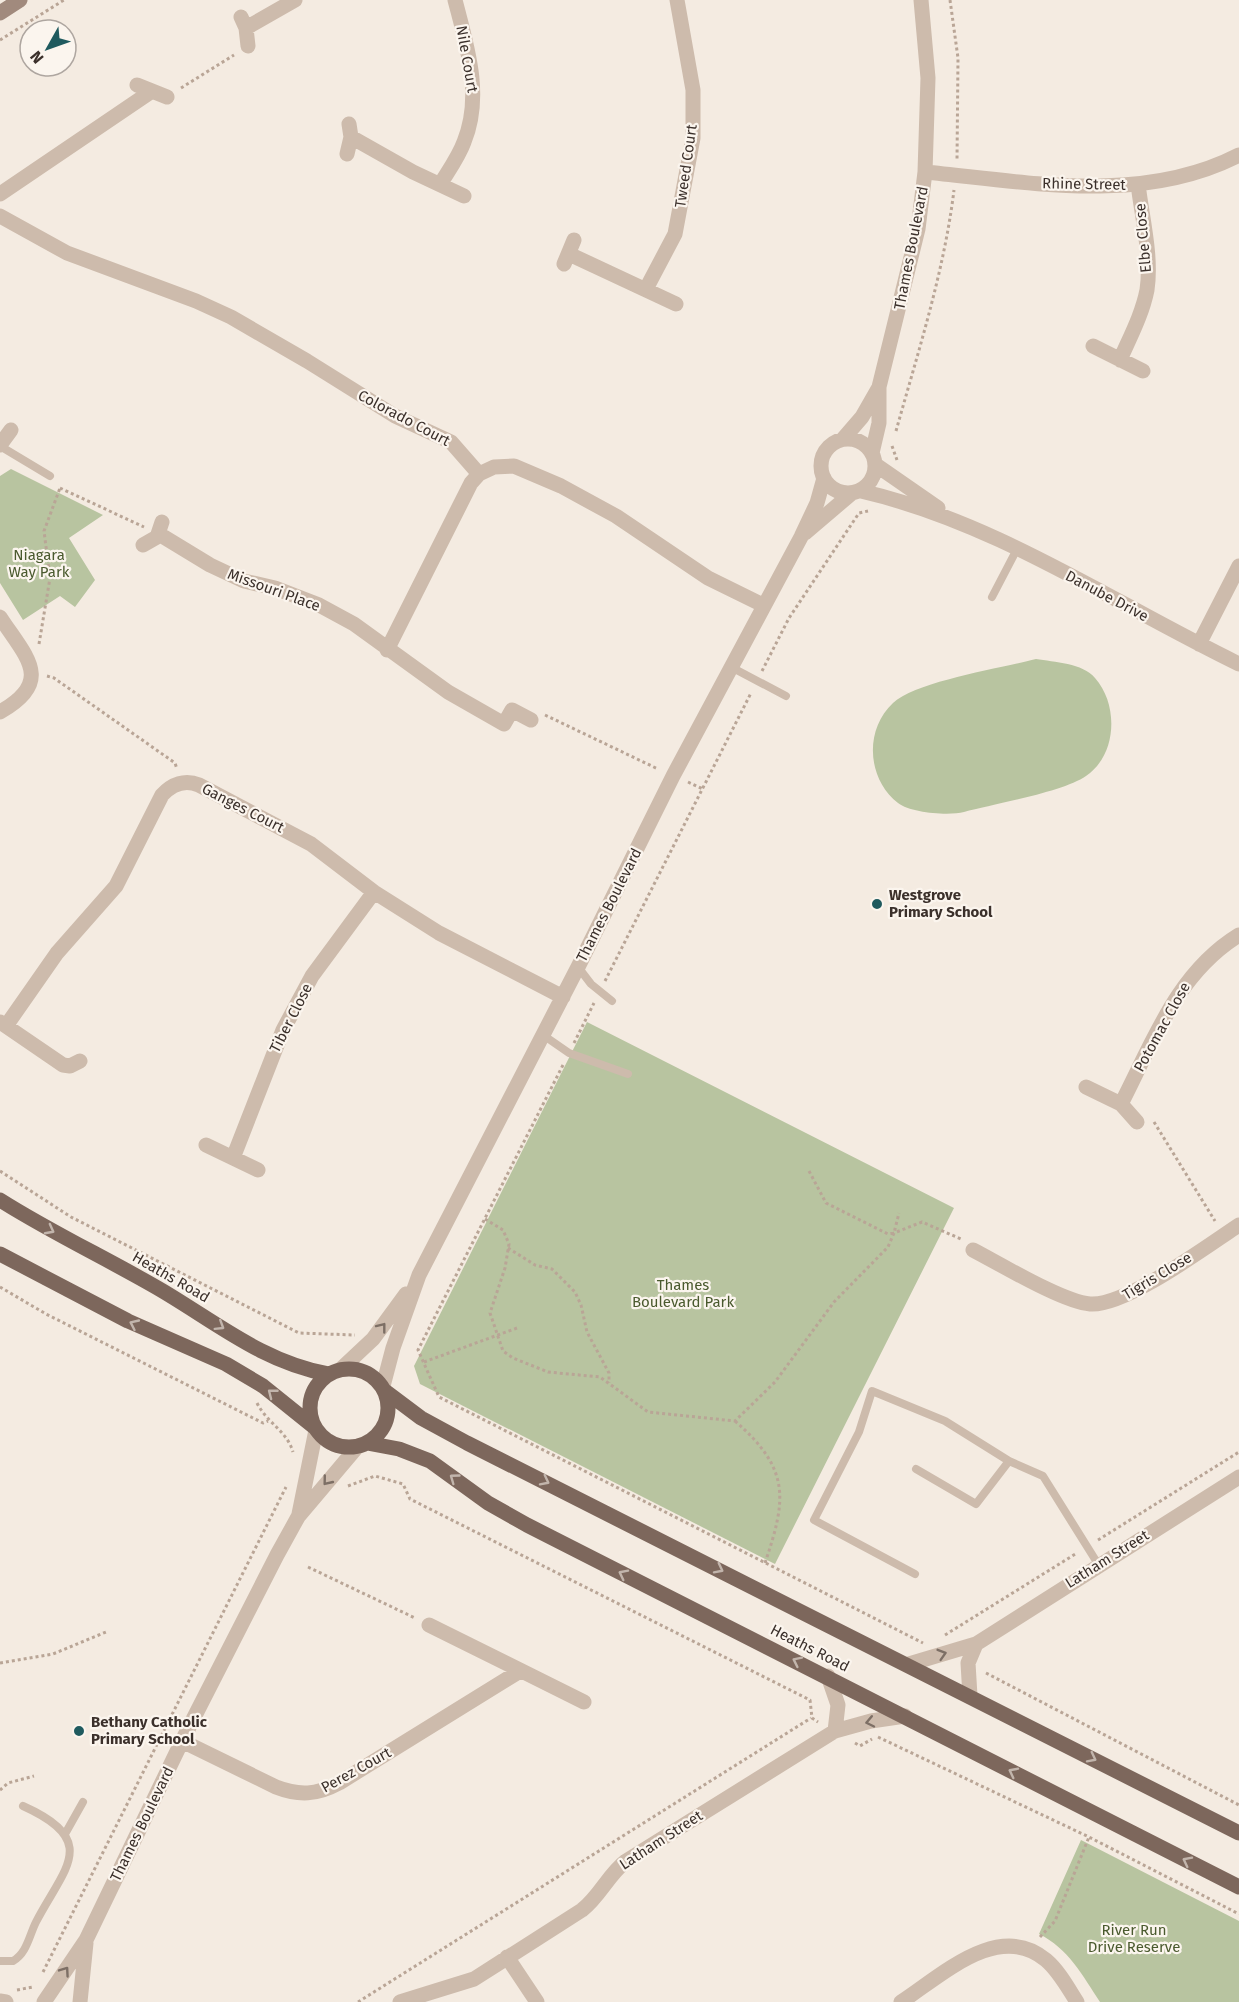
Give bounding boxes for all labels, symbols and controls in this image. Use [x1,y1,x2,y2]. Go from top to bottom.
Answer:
north arrow [18,18,78,78]
street label: Nile Court [452,24,482,94]
text: N [26,47,48,67]
street label: Tweed Court [671,123,701,209]
street label: Rhine Street [1042,174,1127,194]
street label: Thames Boulevard [890,185,932,311]
street label: Elbe Close [1131,202,1155,274]
street label: Colorado Court [355,386,454,450]
park label: Niagara Way Park [9,546,70,581]
street label: Missouri Place [225,565,323,615]
street label: Danube Drive [1062,567,1152,625]
street label: Ganges Court [199,780,288,837]
street label: Thames Boulevard [573,845,645,965]
place label: Westgrove Primary School [889,886,993,921]
marker: Westgrove Primary School [870,897,884,911]
street label: Potomac Close [1130,979,1194,1075]
street label: Tiber Close [266,980,316,1056]
one-way arrow [44,1223,55,1234]
street label: Heaths Road [129,1248,213,1306]
street label: Tigris Close [1119,1248,1195,1304]
park label: Thames Boulevard Park [632,1276,734,1311]
one-way arrow [214,1319,224,1331]
one-way arrow [130,1320,141,1332]
one-way arrow [375,1323,386,1334]
one-way arrow [268,1389,279,1400]
one-way arrow [323,1474,334,1485]
one-way arrow [449,1474,460,1485]
one-way arrow [538,1474,549,1486]
street label: Latham Street [1062,1526,1153,1592]
one-way arrow [712,1562,723,1573]
one-way arrow [618,1570,629,1581]
street label: Heaths Road [768,1620,852,1676]
one-way arrow [937,1649,947,1661]
one-way arrow [793,1657,804,1668]
place label: Bethany Catholic Primary School [91,1713,208,1748]
one-way arrow [865,1715,875,1728]
marker: Bethany Catholic Primary School [72,1724,86,1738]
street label: Perez Court [318,1743,395,1797]
one-way arrow [1085,1750,1096,1762]
street label: Thames Boulevard [106,1764,178,1884]
one-way arrow [1009,1768,1020,1779]
street label: Latham Street [616,1806,706,1874]
one-way arrow [1183,1857,1193,1868]
park label: River Run Drive Reserve [1088,1921,1180,1956]
one-way arrow [58,1967,69,1978]

